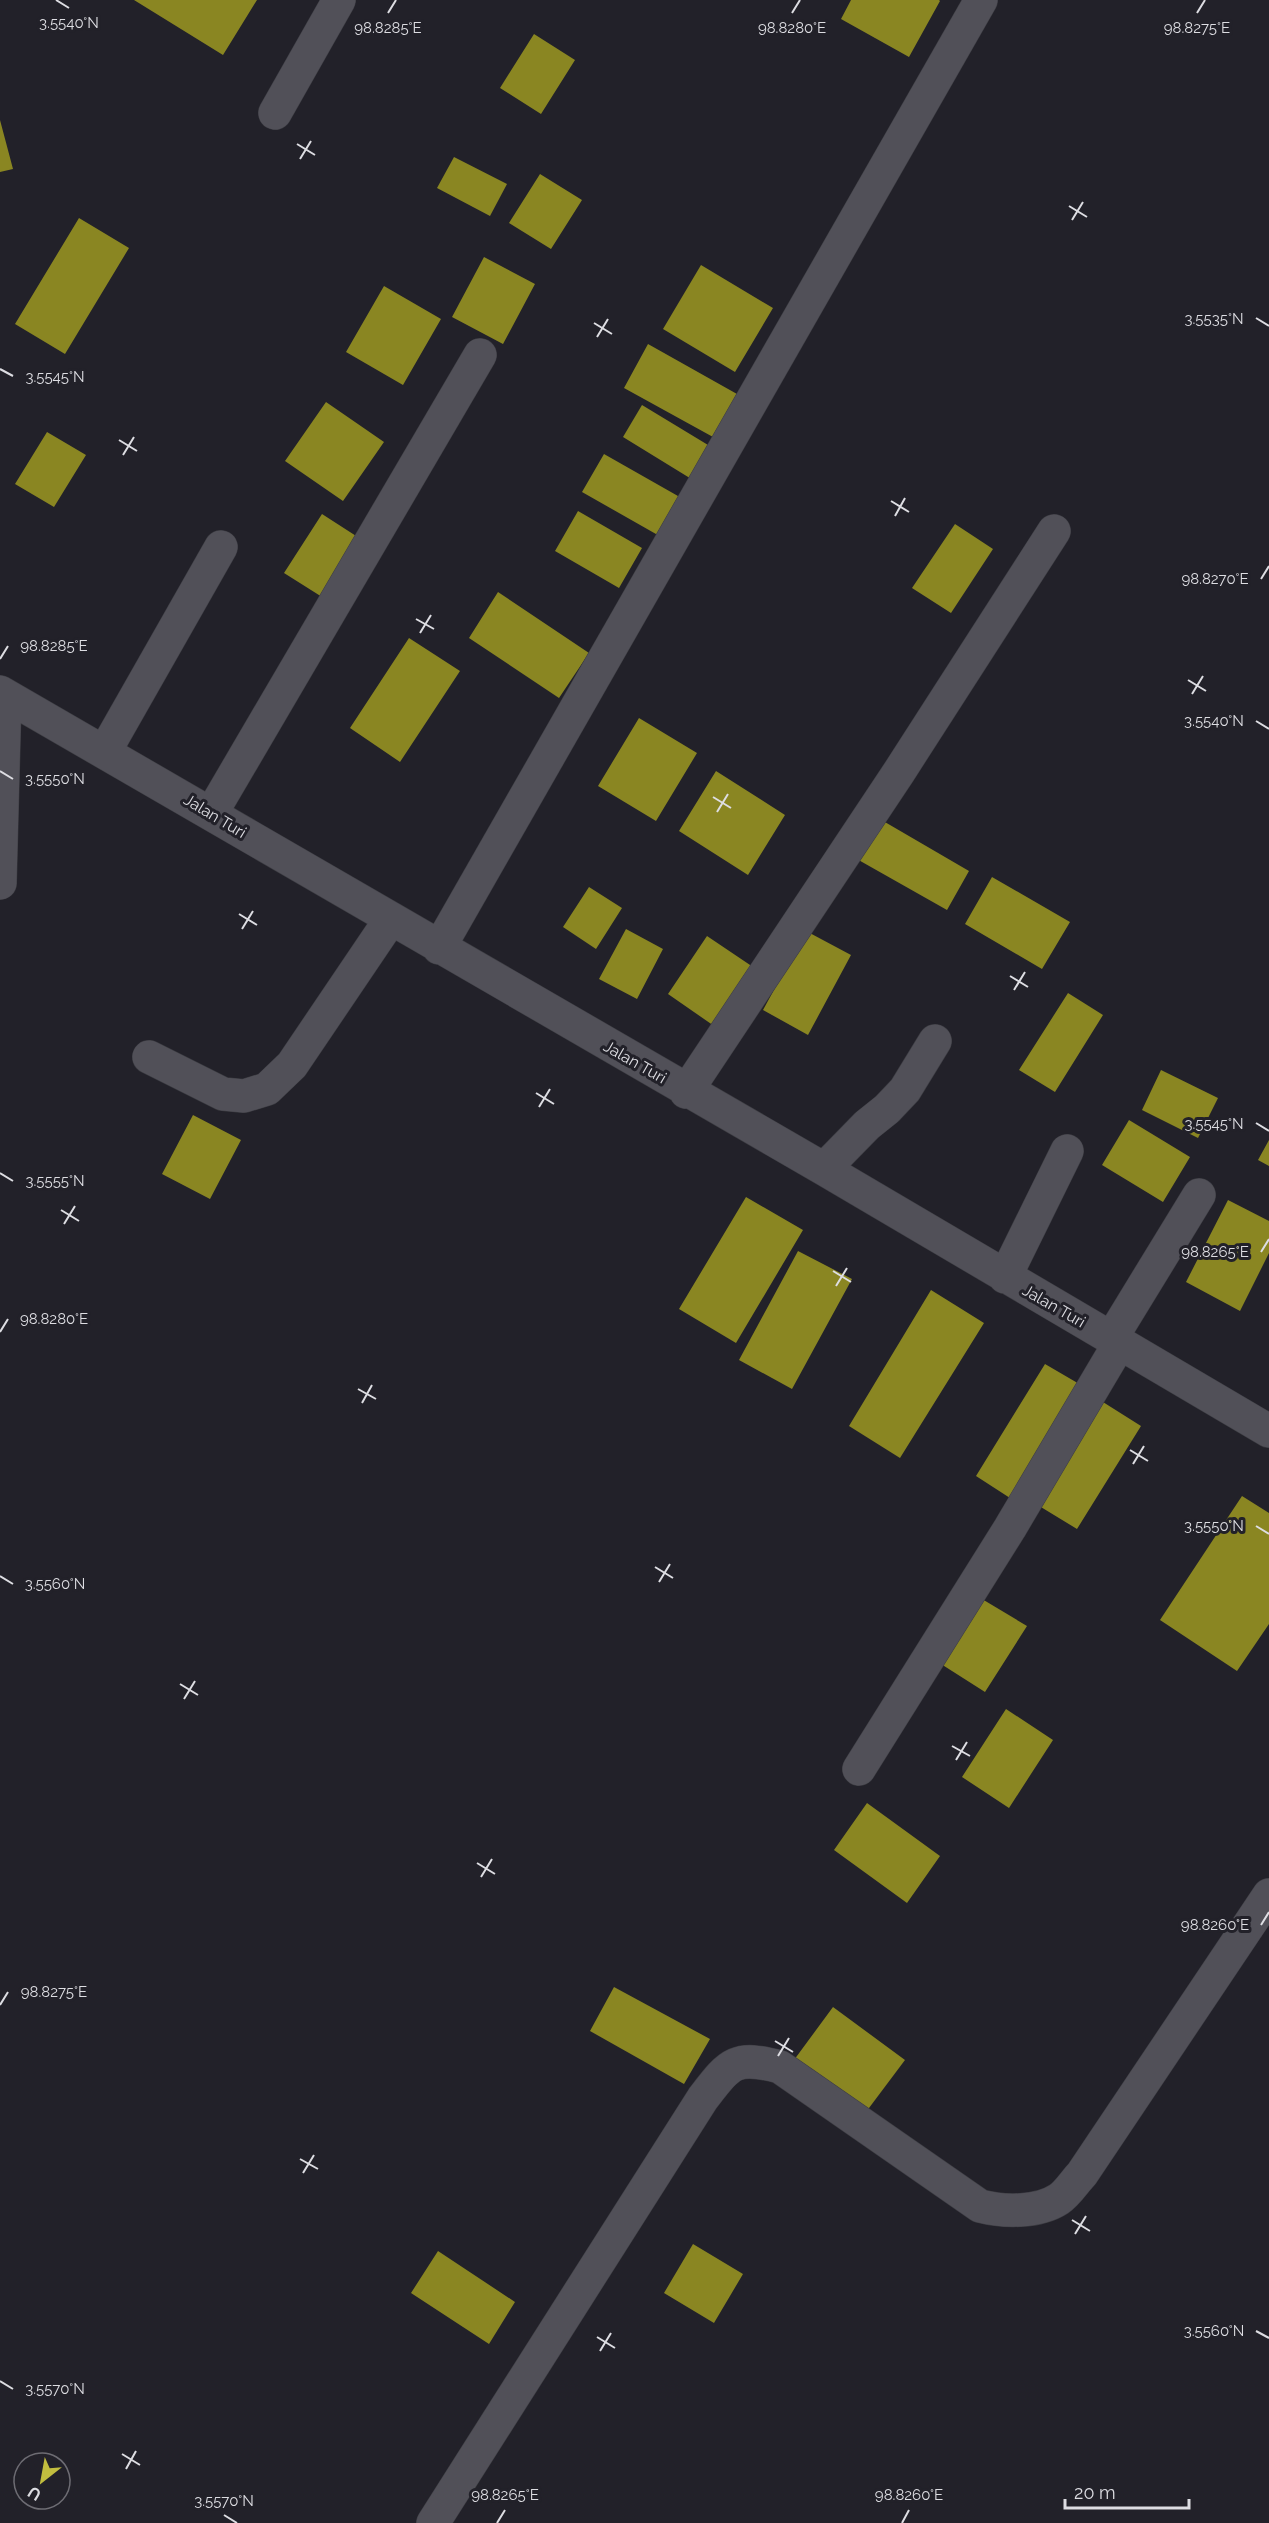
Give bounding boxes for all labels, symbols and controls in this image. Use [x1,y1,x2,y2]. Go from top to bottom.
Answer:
text: 3.5540°N [39,14,99,32]
text: 98.8285°E [354,19,422,37]
text: 98.8280°E [758,19,826,37]
text: 98.8275°E [1164,19,1230,37]
text: 3.5535°N [1185,310,1243,328]
text: 3.5545°N [25,368,85,386]
text: 98.8270°E [1181,570,1249,588]
text: 98.8285°E [20,637,88,655]
text: 3.5540°N [1184,712,1244,730]
text: 3.5550°N [25,770,85,788]
street label: Jalan Turi [180,790,250,842]
street label: Jalan Turi [600,1036,670,1088]
text: 3.5545°N [1184,1115,1244,1133]
text: 3.5555°N [25,1172,85,1190]
text: 98.8265°E [1181,1243,1249,1261]
street label: Jalan Turi [1019,1280,1089,1332]
text: 98.8280°E [20,1310,88,1328]
text: 3.5550°N [1184,1517,1244,1535]
text: 3.5560°N [25,1575,85,1593]
text: 98.8260°E [1181,1916,1249,1934]
text: 98.8275°E [21,1983,87,2001]
text: 3.5560°N [1184,2322,1244,2340]
text: 3.5570°N [25,2380,85,2398]
north arrow [12,2451,72,2511]
scale bar [1065,2472,1190,2510]
text: U [24,2482,45,2505]
text: 20 m [1074,2482,1116,2503]
text: 98.8265°E [471,2486,539,2504]
text: 98.8260°E [875,2486,943,2504]
text: 3.5570°N [194,2492,254,2510]

